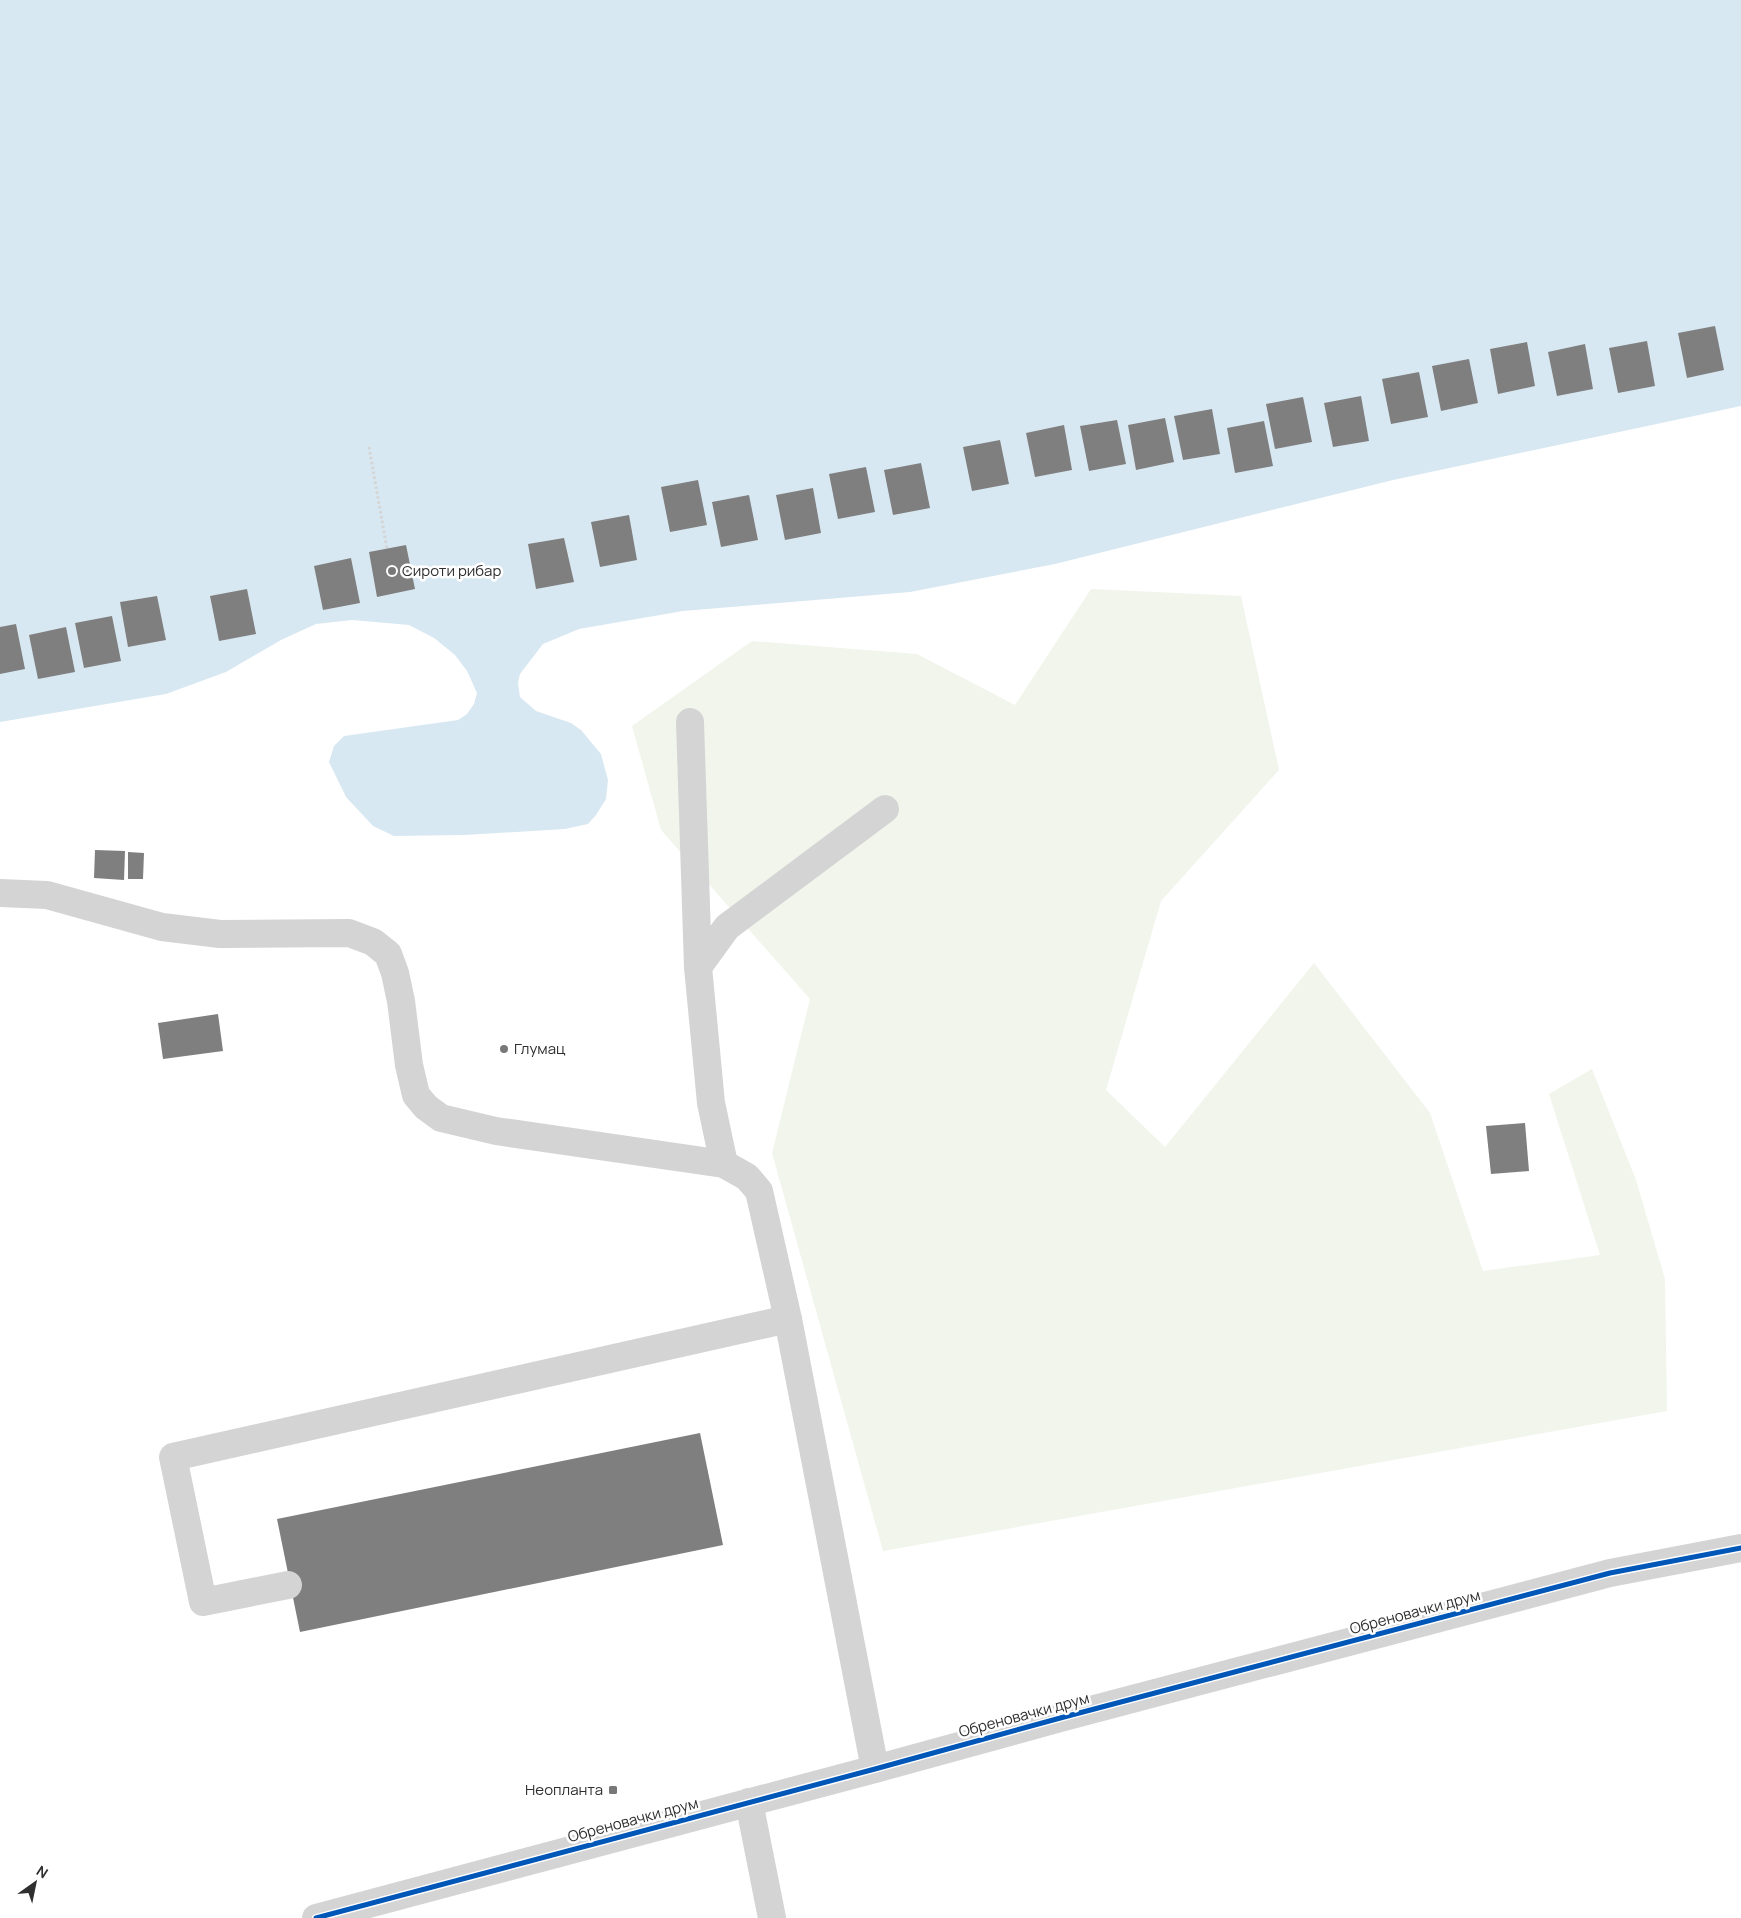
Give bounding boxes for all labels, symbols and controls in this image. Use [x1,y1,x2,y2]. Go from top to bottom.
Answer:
place label: Сироти рибар [402,560,501,581]
marker: Сироти рибар [386,565,398,577]
place label: Глумац [514,1038,566,1059]
marker: Глумац [498,1043,510,1055]
street label: Обреновачки друм [1347,1584,1482,1639]
street label: Обреновачки друм [956,1687,1091,1742]
place label: Неопланта [525,1779,603,1800]
marker: Неопланта [607,1784,619,1796]
street label: Обреновачки друм [565,1792,700,1847]
north arrow [10,1858,60,1908]
text: N [33,1861,52,1882]

